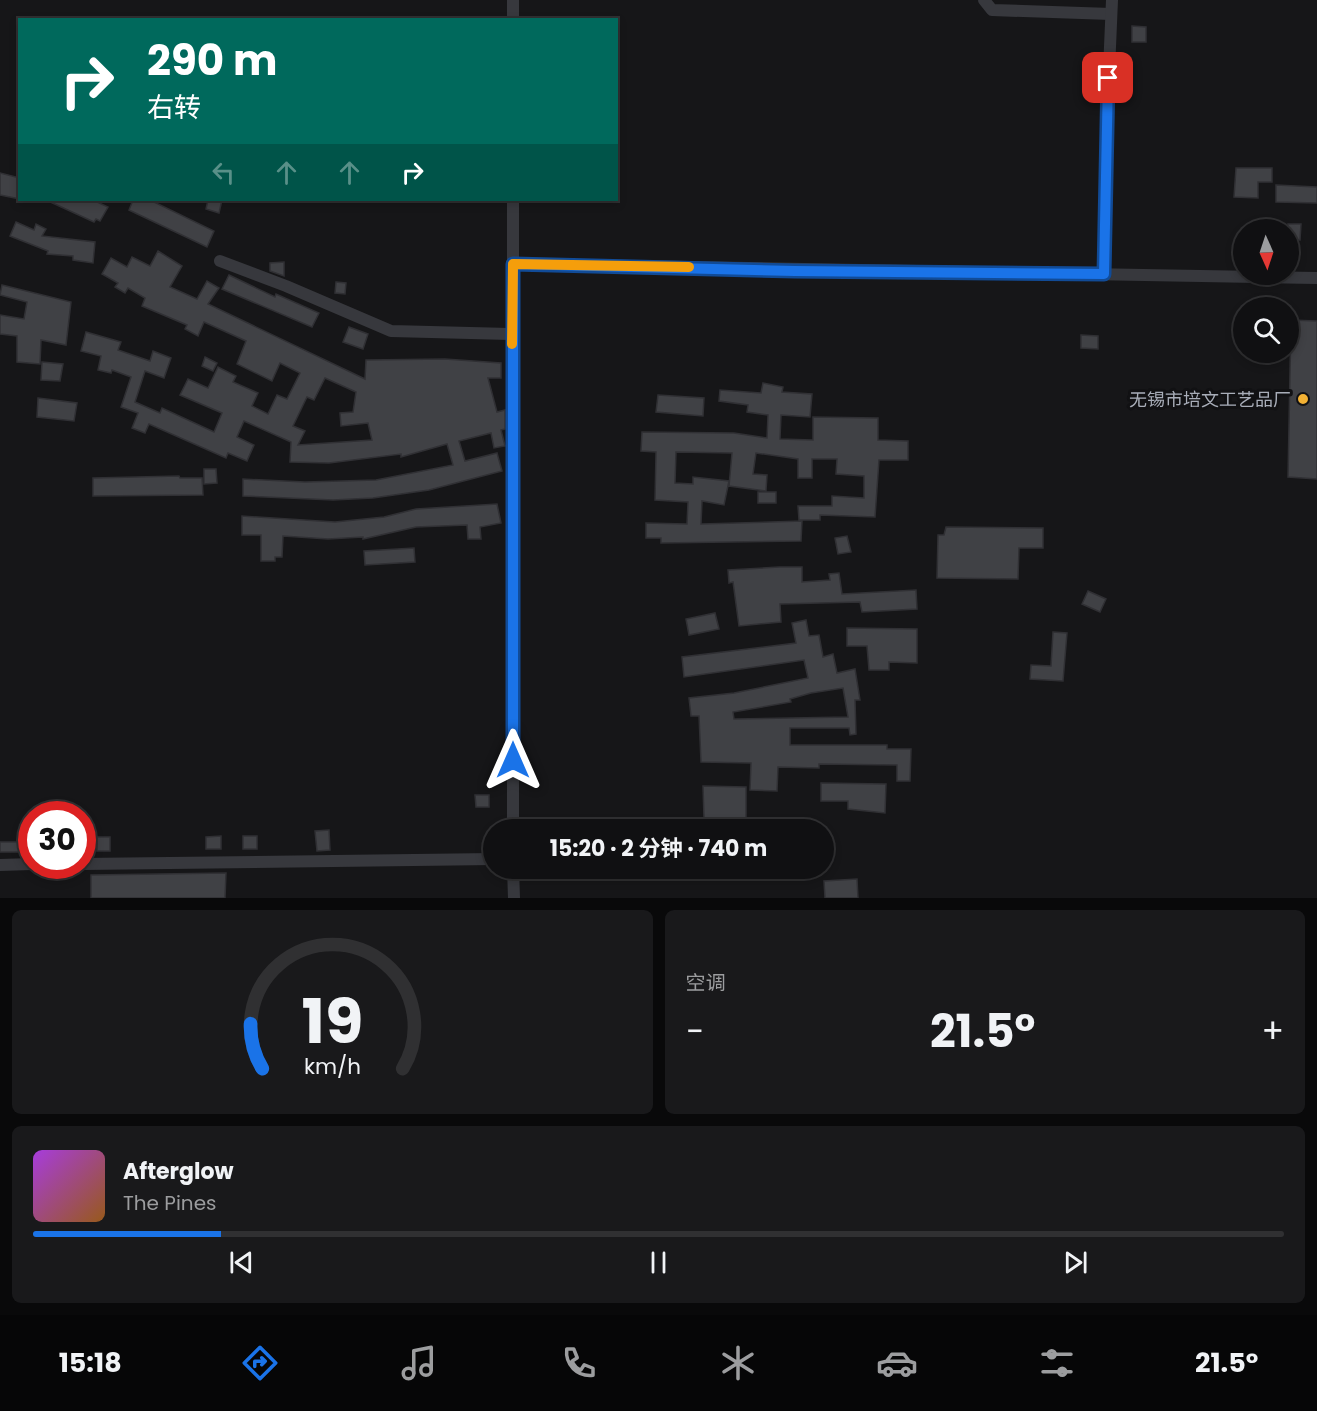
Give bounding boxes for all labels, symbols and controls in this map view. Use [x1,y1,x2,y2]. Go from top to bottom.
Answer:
text: 290 m [147,31,278,90]
icon: right [48,42,126,120]
pin [1082,52,1133,103]
icon: arrive [1091,61,1124,94]
text: 右转 [147,89,201,126]
icon: left [207,156,240,189]
icon: ahead [270,156,303,189]
icon: ahead [333,156,366,189]
icon: right [396,156,429,189]
north arrow [1233,219,1299,285]
map controls [1233,219,1299,363]
button: search [1233,297,1299,363]
place label: 无锡市培文工艺品厂 [1129,387,1291,412]
marker: 无锡市培文工艺品厂 [1296,392,1310,406]
position arrow [481,728,545,792]
speed limit sign: 30 [18,801,96,879]
text: 15:20 · 2 分钟 · 740 m [550,833,767,864]
text: 空调 [686,969,726,997]
text: 19 [301,977,363,1065]
text: 21.5° [930,1000,1035,1063]
text: − [686,1008,704,1055]
text: + [1261,1008,1284,1055]
text: km/h [304,1051,361,1082]
text: Afterglow [123,1156,234,1187]
text: The Pines [123,1189,217,1217]
icon: previous [225,1246,258,1279]
icon: pause [642,1246,675,1279]
icon: next [1059,1246,1092,1279]
icon: directions [239,1342,281,1384]
icon: music [398,1342,440,1384]
icon: phone [558,1342,600,1384]
icon: climate [717,1342,759,1384]
icon: car [876,1342,918,1384]
icon: filters [1036,1342,1078,1384]
text: 15:18 [59,1344,122,1381]
text: 21.5° [1195,1344,1258,1381]

